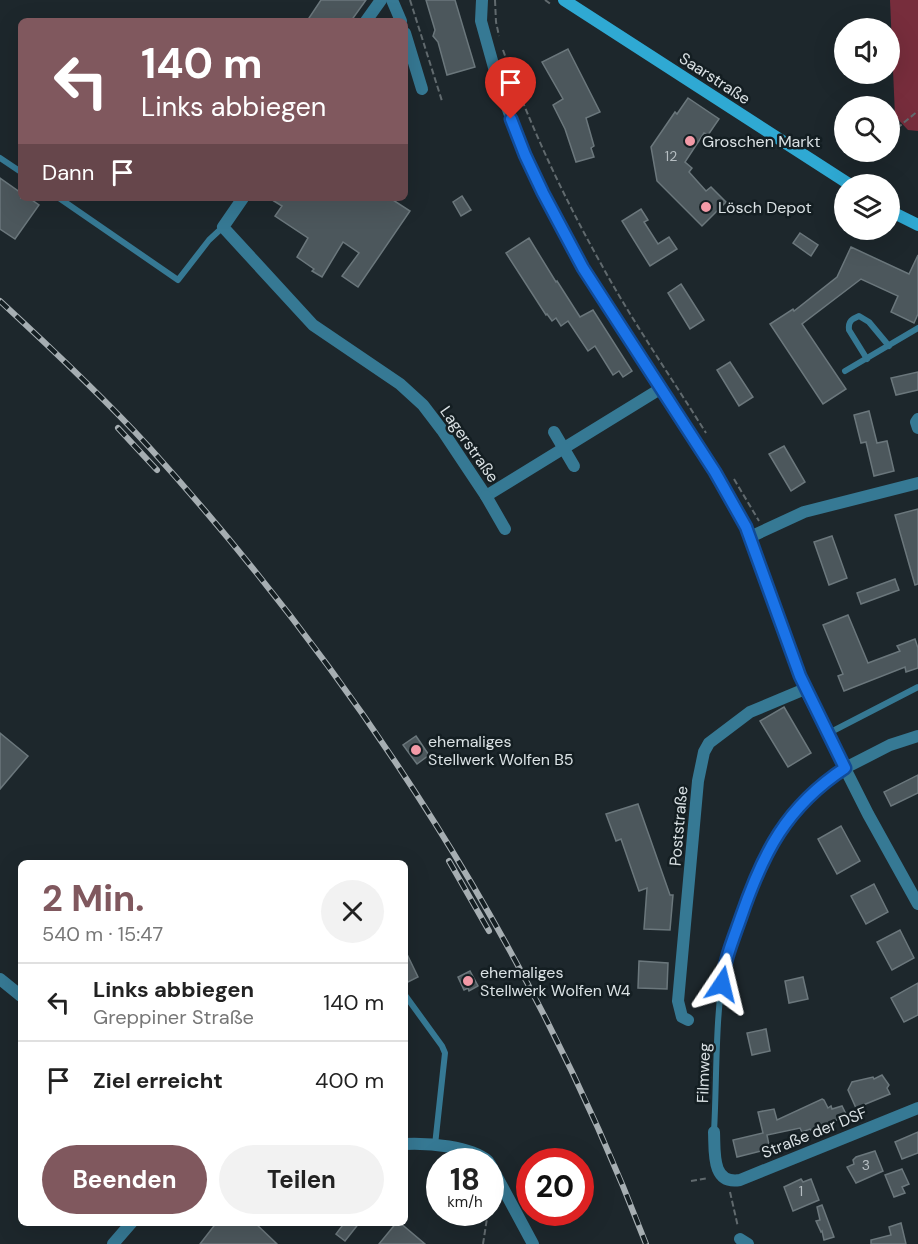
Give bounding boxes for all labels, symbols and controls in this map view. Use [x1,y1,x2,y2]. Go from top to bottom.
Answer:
map controls [834,18,900,240]
button: sound [834,18,900,84]
text: 140 m [141,36,263,91]
icon: left [42,42,120,120]
street label: Saarstraße [675,48,754,109]
pin [485,57,536,119]
icon: arrive [494,66,527,99]
text: Links abbiegen [141,89,326,124]
button: search [834,96,900,162]
place label: Groschen Markt [702,131,821,152]
marker: Groschen Markt [683,134,697,148]
house number: 12 [665,147,677,165]
icon: arrive [106,156,139,189]
text: Dann [42,158,94,187]
button: layers [834,174,900,240]
place label: Lösch Depot [718,197,812,218]
marker: Lösch Depot [699,200,713,214]
street label: Lagerstraße [436,402,504,487]
place label: ehemaliges Stellwerk Wolfen B5 [428,731,574,770]
marker: ehemaliges Stellwerk Wolfen B5 [409,743,423,757]
street label: Poststraße [665,785,692,867]
text: 2 Min. [42,875,144,922]
button: close [321,880,384,943]
text: 540 m · 15:47 [42,921,163,947]
position arrow [690,952,754,1016]
place label: ehemaliges Stellwerk Wolfen W4 [480,962,631,1001]
marker: ehemaliges Stellwerk Wolfen W4 [461,974,475,988]
text: Links abbiegen [93,975,254,1004]
icon: left [42,986,75,1019]
text: 140 m [323,988,384,1017]
text: Greppiner Straße [93,1004,254,1030]
street label: Filmweg [692,1043,715,1103]
icon: arrive [42,1064,75,1097]
text: Ziel erreicht [93,1066,223,1095]
text: 400 m [315,1066,384,1095]
street label: Straße der DSF [758,1102,870,1163]
button: Beenden [42,1145,207,1214]
button: Teilen [219,1145,384,1214]
speed limit sign: 20 [516,1148,594,1226]
house number: 3 [862,1156,870,1174]
text: 18 [450,1160,480,1199]
house number: 1 [799,1182,803,1200]
text: km/h [447,1192,483,1212]

